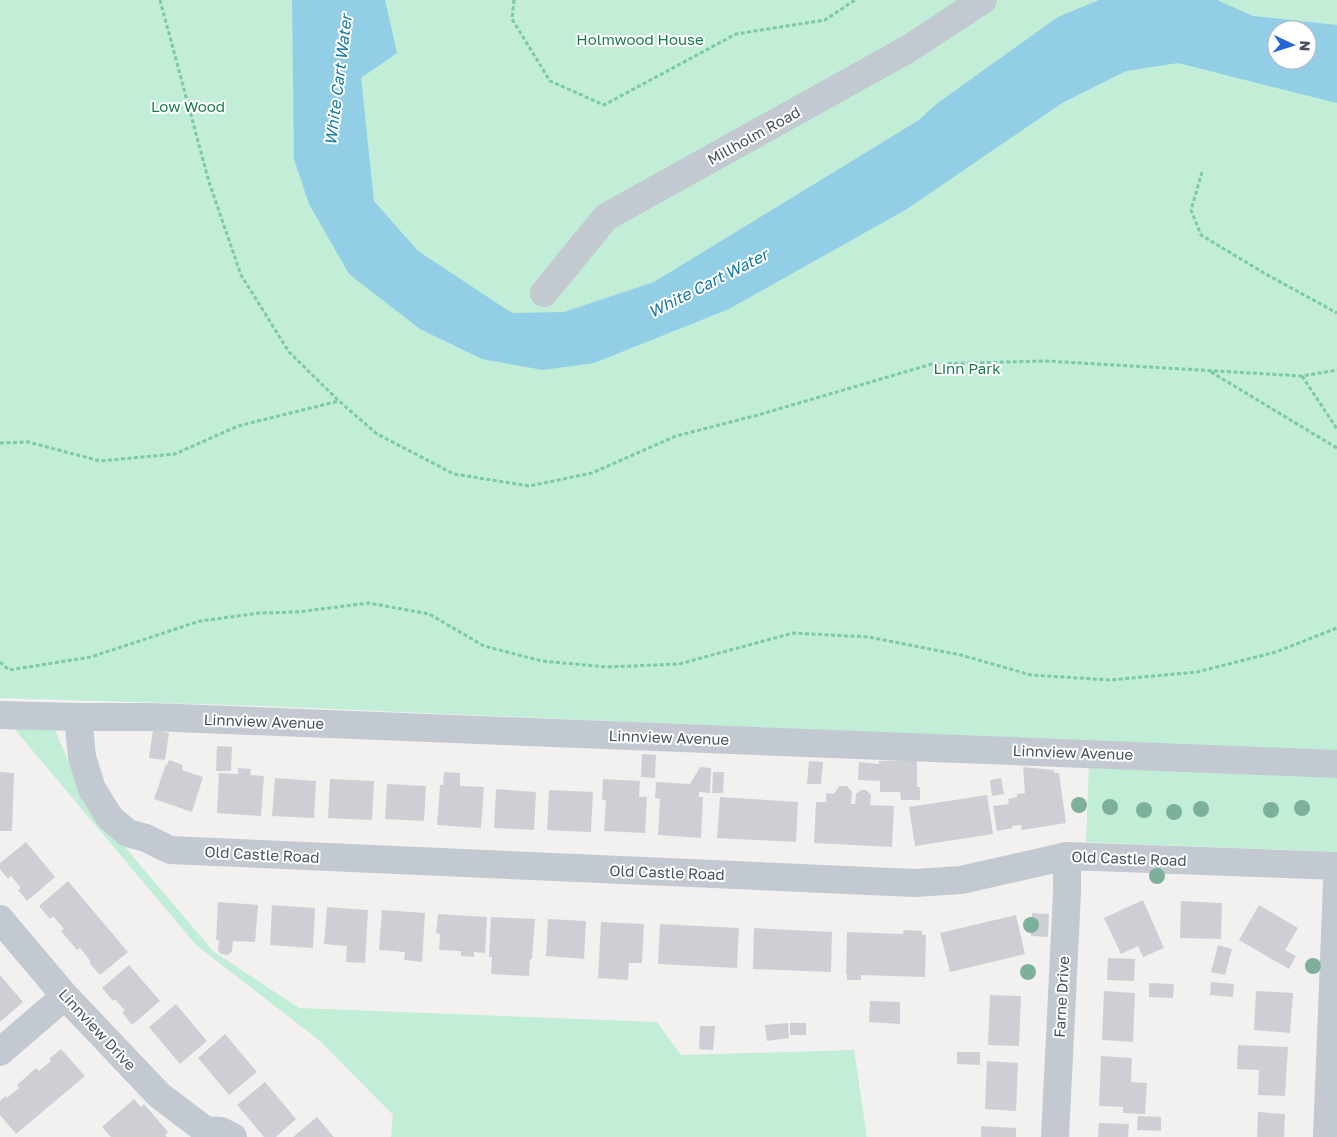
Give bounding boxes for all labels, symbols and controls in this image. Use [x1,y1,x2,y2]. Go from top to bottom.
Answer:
water label: White Cart Water [320,11,356,147]
north arrow [1267,20,1317,70]
park label: Holmwood House [576,30,704,48]
text: N [1297,40,1314,52]
park label: Low Wood [151,97,225,115]
street label: Millholm Road [704,102,803,168]
water label: White Cart Water [645,243,774,322]
park label: Linn Park [933,359,1001,377]
street label: Linnview Avenue [203,710,325,732]
street label: Linnview Avenue [608,726,730,748]
street label: Linnview Avenue [1012,741,1134,763]
street label: Old Castle Road [204,842,320,866]
street label: Old Castle Road [1071,847,1187,869]
street label: Old Castle Road [609,861,725,883]
street label: Farne Drive [1050,955,1072,1038]
street label: Linnview Drive [55,985,140,1074]

